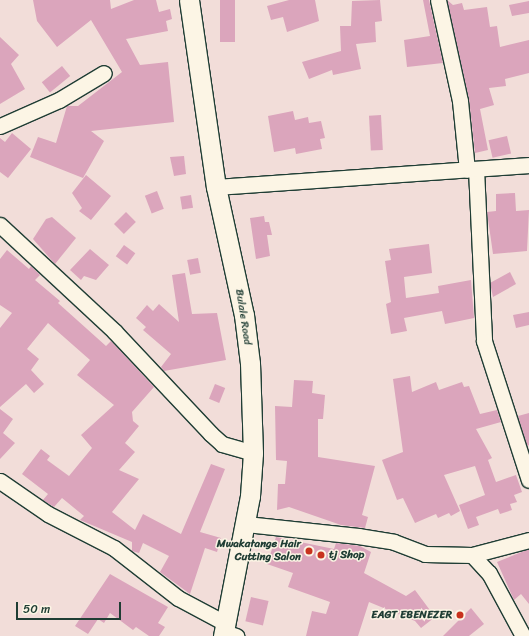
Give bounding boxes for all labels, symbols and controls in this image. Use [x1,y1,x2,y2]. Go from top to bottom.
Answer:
street label: Bulale Road [232,288,254,346]
place label: Mwakatange Hair Cutting Salon [217,538,301,564]
marker: Mwakatange Hair Cutting Salon [304,546,314,556]
place label: tj Shop [329,548,364,562]
marker: tj Shop [316,550,326,560]
scale bar [18,594,123,620]
text: 50 m [23,598,50,620]
place label: EAGT EBENEZER [371,608,452,622]
marker: EAGT EBENEZER [455,610,465,620]

